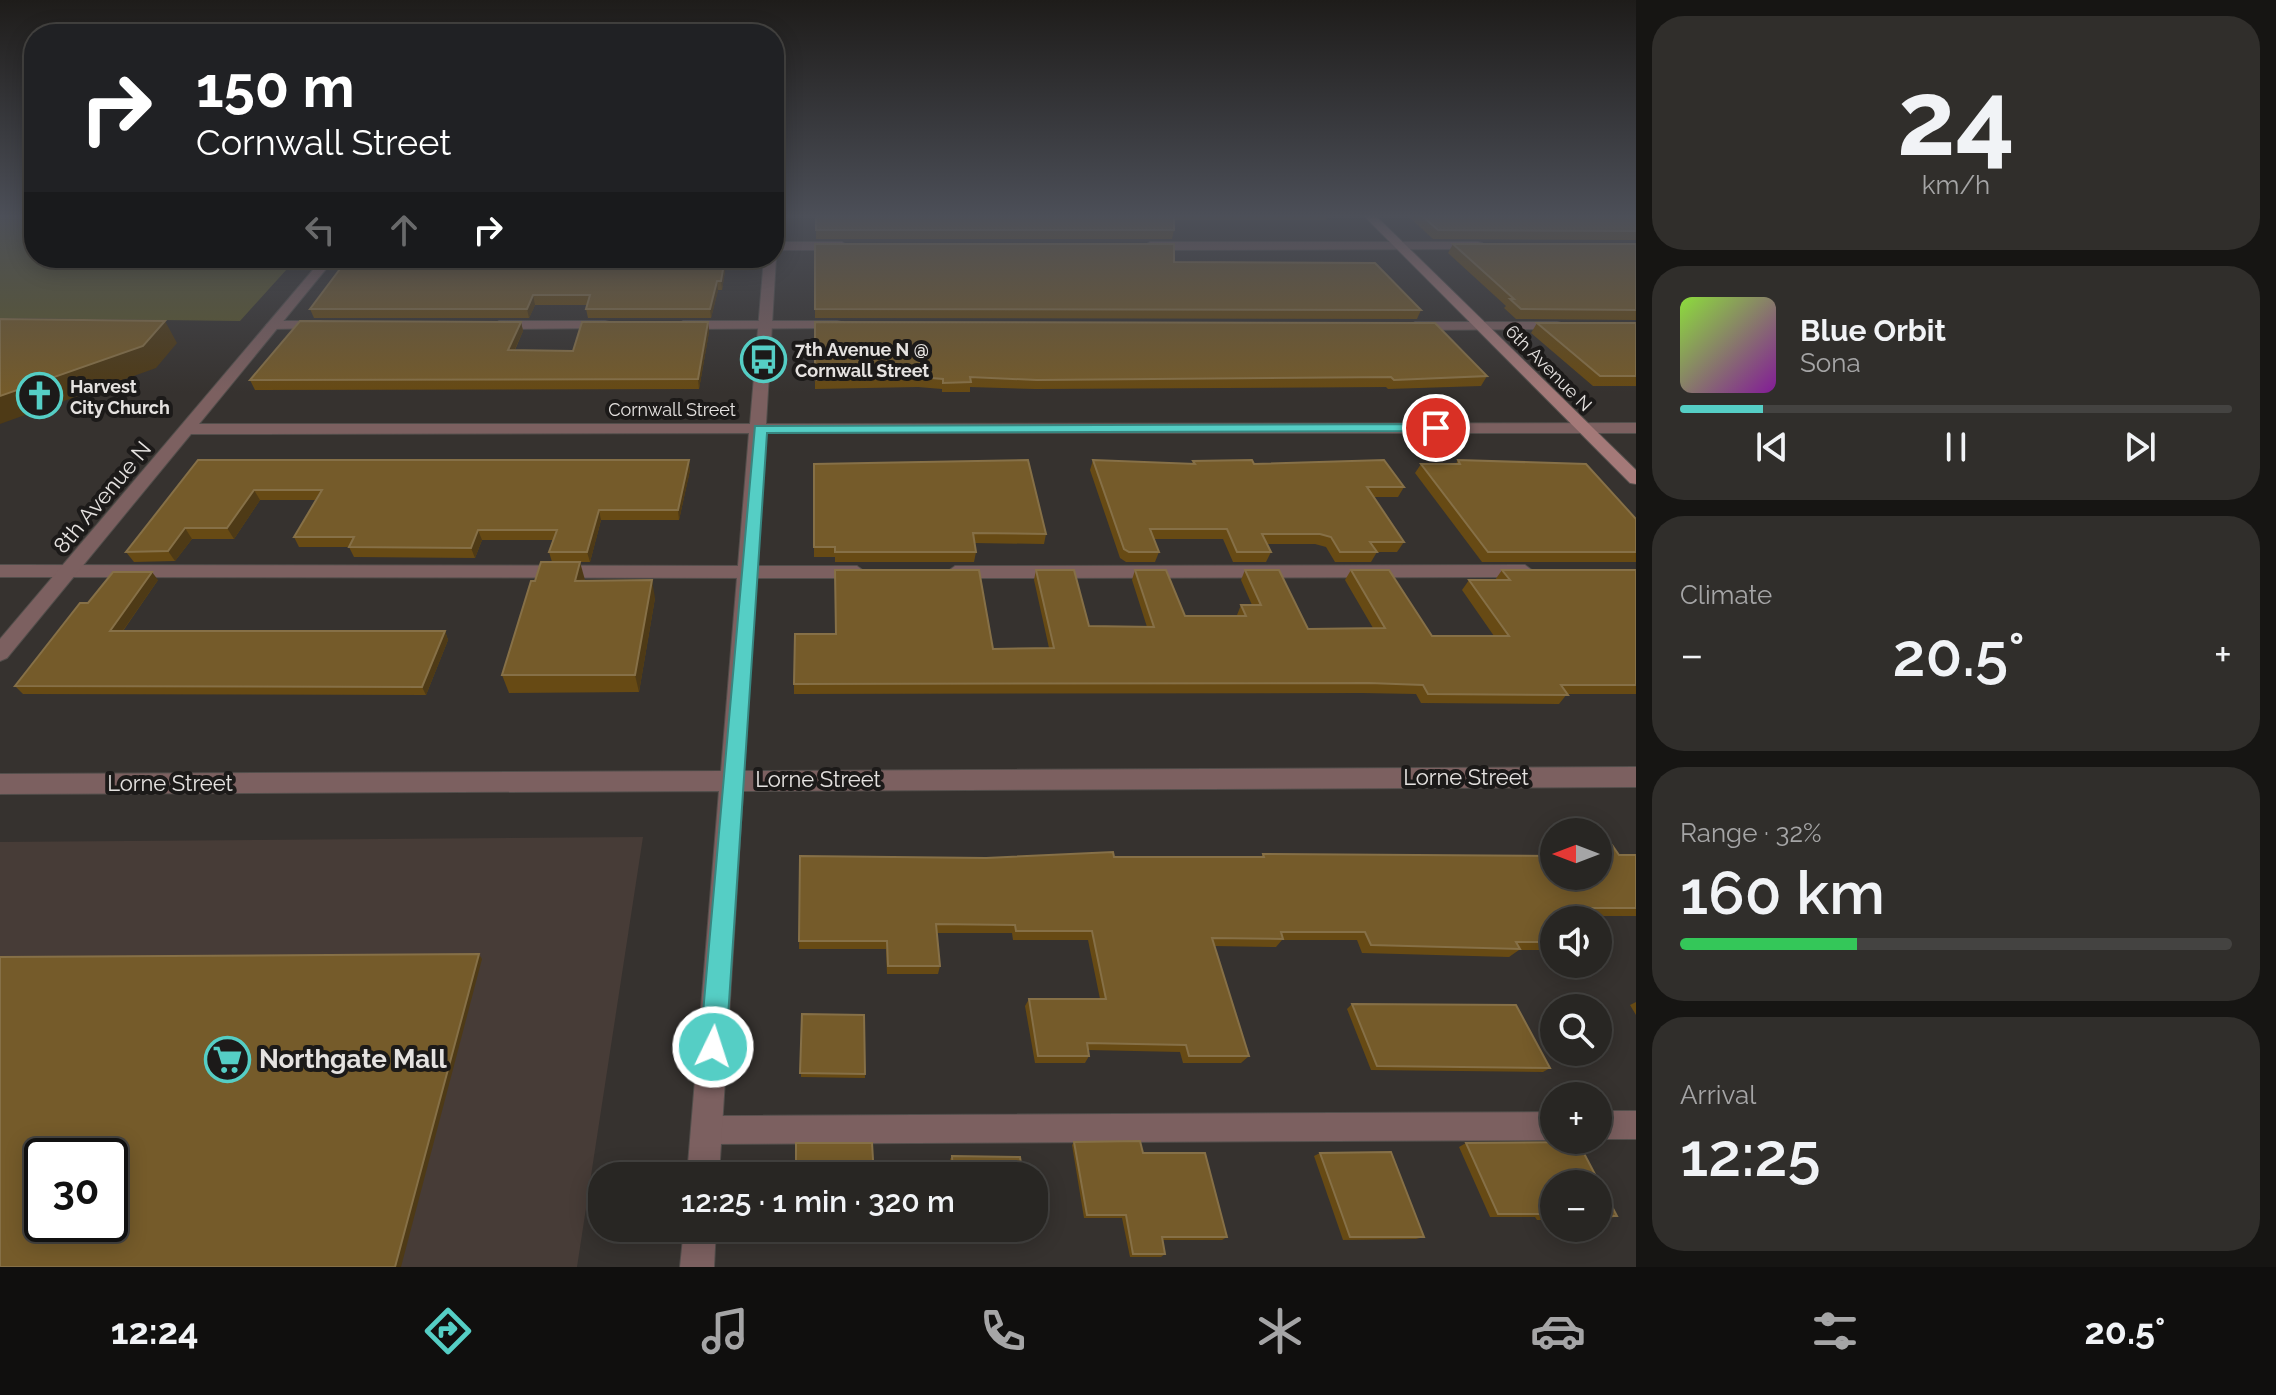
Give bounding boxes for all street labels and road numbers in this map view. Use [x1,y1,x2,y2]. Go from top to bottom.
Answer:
street label: 6th Avenue N [1502,321,1596,415]
street label: Cornwall Street [608,399,736,420]
street label: 8th Avenue N [48,436,156,558]
street label: Lorne Street [1403,764,1529,790]
street label: Lorne Street [755,766,881,792]
street label: Lorne Street [107,770,233,796]

